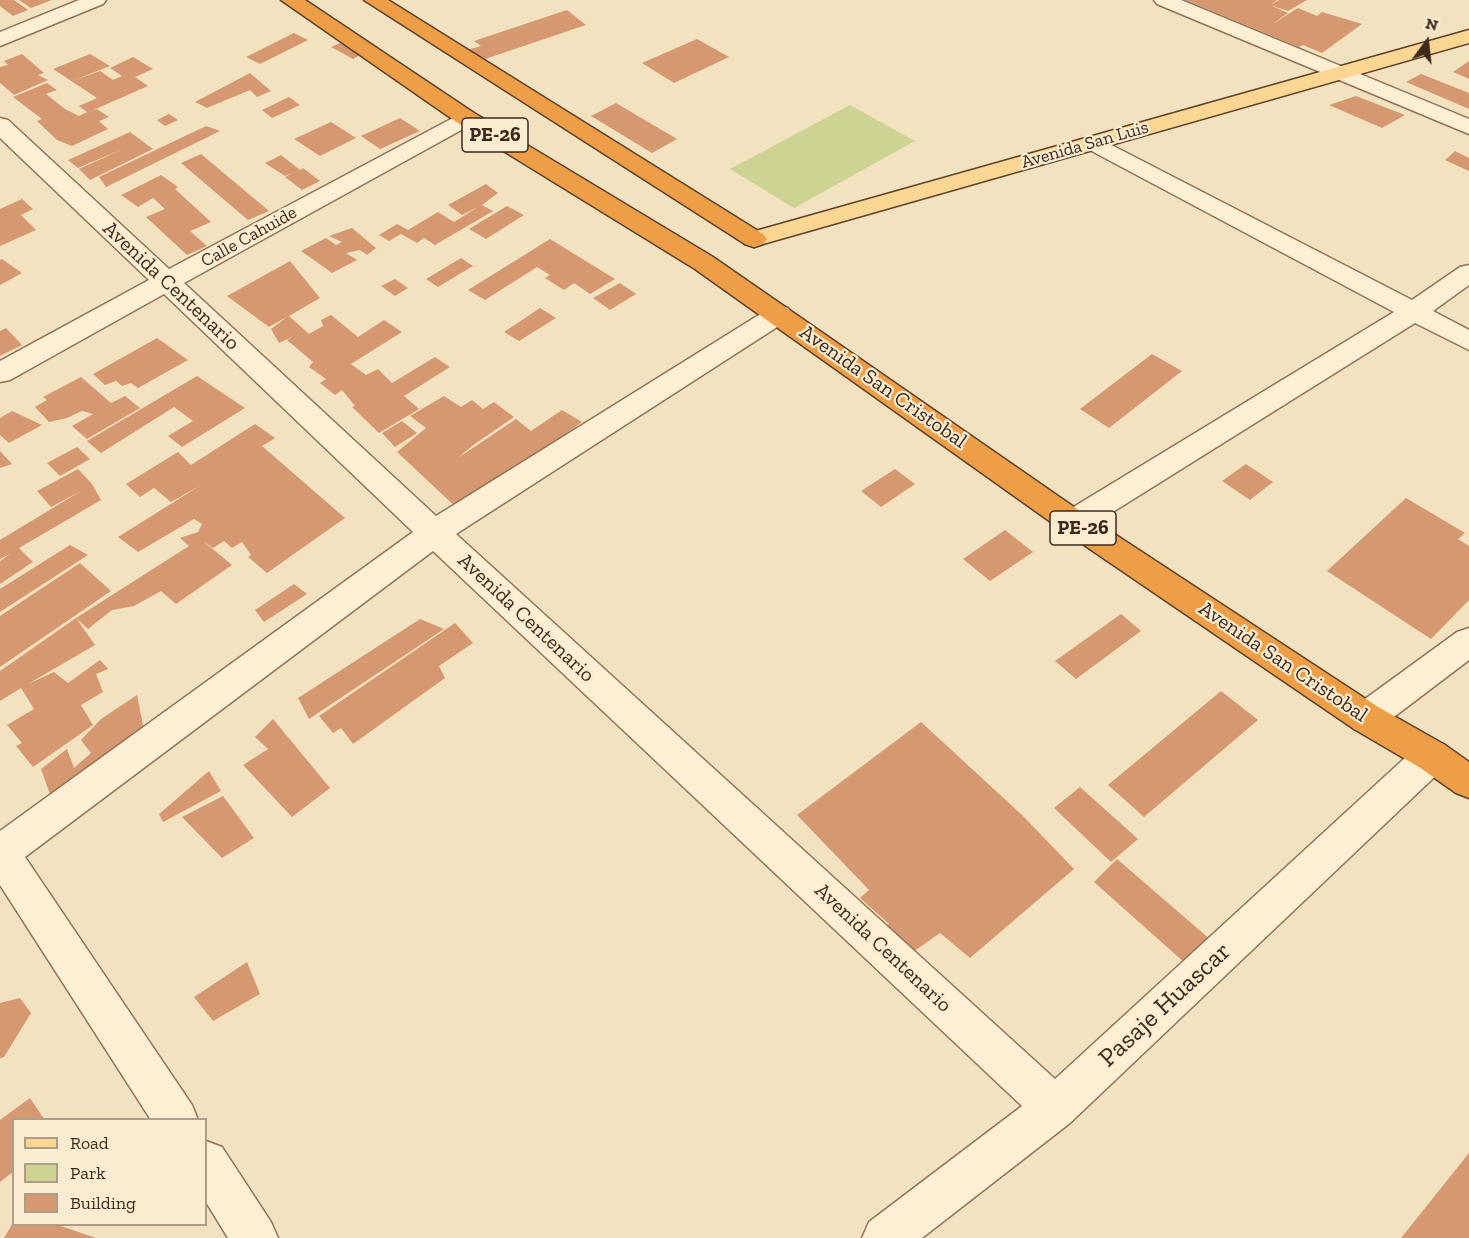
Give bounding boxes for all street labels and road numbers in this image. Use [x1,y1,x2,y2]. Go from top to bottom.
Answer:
street label: Avenida San Luis [1019,116,1151,174]
road number: PE-26 [462,118,528,152]
street label: Calle Cahuide [197,202,301,272]
street label: Avenida Centenario [97,216,245,356]
street label: Avenida San Cristobal [795,320,971,454]
road number: PE-26 [1050,511,1116,545]
street label: Avenida Centenario [452,548,600,688]
street label: Avenida San Cristobal [1194,596,1372,728]
street label: Avenida Centenario [809,878,957,1018]
street label: Pasaje Huascar [1093,936,1237,1074]

